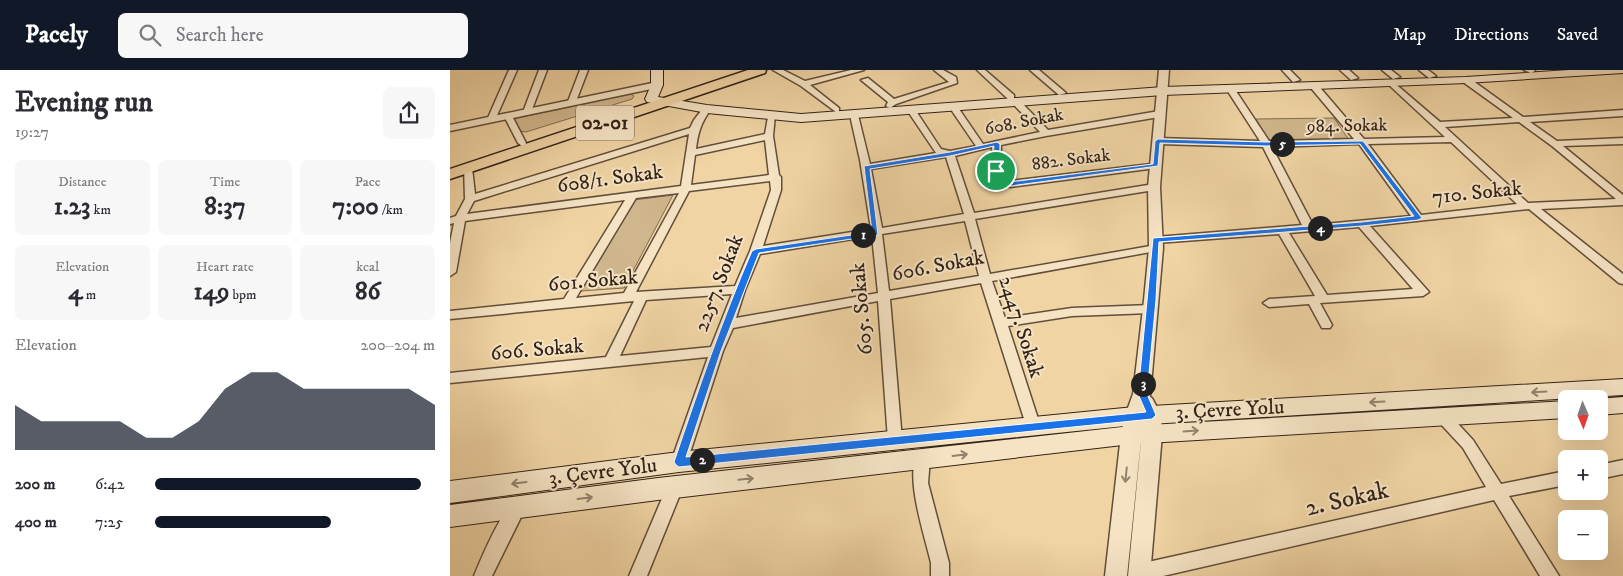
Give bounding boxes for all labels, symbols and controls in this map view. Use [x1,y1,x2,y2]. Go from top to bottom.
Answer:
search box [118,13,468,58]
text: Pacely [25,20,88,50]
icon: search [136,21,164,49]
text: Search here [176,24,264,47]
text: Map [1393,24,1426,46]
text: Directions [1454,24,1529,46]
text: Saved [1557,24,1598,46]
text: Evening run [15,85,153,120]
button: share [383,87,435,139]
street label: 608. Sokak [983,104,1065,140]
road number: 02-01 [576,106,634,140]
street label: 984. Sokak [1306,114,1388,138]
text: 19:27 [15,122,49,142]
pin: 5 [1270,132,1294,156]
text: 5 [1279,135,1286,153]
street label: 882. Sokak [1031,144,1112,176]
pin [975,150,1017,192]
icon: arrive [982,157,1010,185]
street label: 608/1. Sokak [555,159,665,199]
text: Distance [58,173,106,191]
text: Time [210,173,240,191]
text: Pace [355,173,381,191]
street label: 710. Sokak [1431,175,1524,211]
text: 1.23 [54,191,90,222]
text: 8:37 [204,191,246,222]
text: 7:00 [332,191,379,222]
text: km [90,201,111,219]
text: /km [379,201,403,219]
pin: 4 [1308,216,1332,240]
text: 4 [1316,219,1325,237]
pin: 1 [850,222,876,248]
text: 1 [861,226,866,244]
street label: 2257. Sokak [689,230,750,335]
street label: 606. Sokak [890,244,987,288]
text: Elevation [55,258,109,276]
text: Heart rate [196,258,254,276]
text: kcal [356,258,379,276]
street label: 605. Sokak [845,261,879,356]
street label: 601. Sokak [547,264,640,298]
street label: 2447. Sokak [992,273,1050,382]
text: 4 [68,276,83,307]
text: 149 [193,276,229,307]
text: 86 [355,276,380,307]
text: m [83,286,96,304]
text: bpm [229,286,257,304]
street label: 606. Sokak [489,333,585,367]
text: Elevation [15,335,77,355]
text: 200–204 m [360,335,435,355]
pin: 3 [1130,372,1156,396]
text: 3 [1141,375,1146,393]
one-way arrow [1532,388,1548,397]
north arrow [1558,390,1608,440]
map controls [1558,390,1608,560]
street label: 3. Çevre Yolu [1175,394,1285,426]
one-way arrow [1369,397,1385,406]
one-way arrow [1183,427,1199,436]
pin: 2 [690,448,714,472]
one-way arrow [952,450,968,460]
button: + [1558,450,1608,500]
text: 2 [699,451,706,469]
street label: 3. Çevre Yolu [548,452,658,492]
one-way arrow [1121,467,1131,483]
text: 200 m [15,474,56,494]
text: 6:42 [95,474,125,494]
one-way arrow [738,474,754,484]
street label: 2. Sokak [1302,474,1392,524]
one-way arrow [511,478,527,488]
one-way arrow [577,493,593,503]
button: − [1558,510,1608,560]
text: 400 m [15,512,57,532]
text: 7:25 [95,512,123,532]

